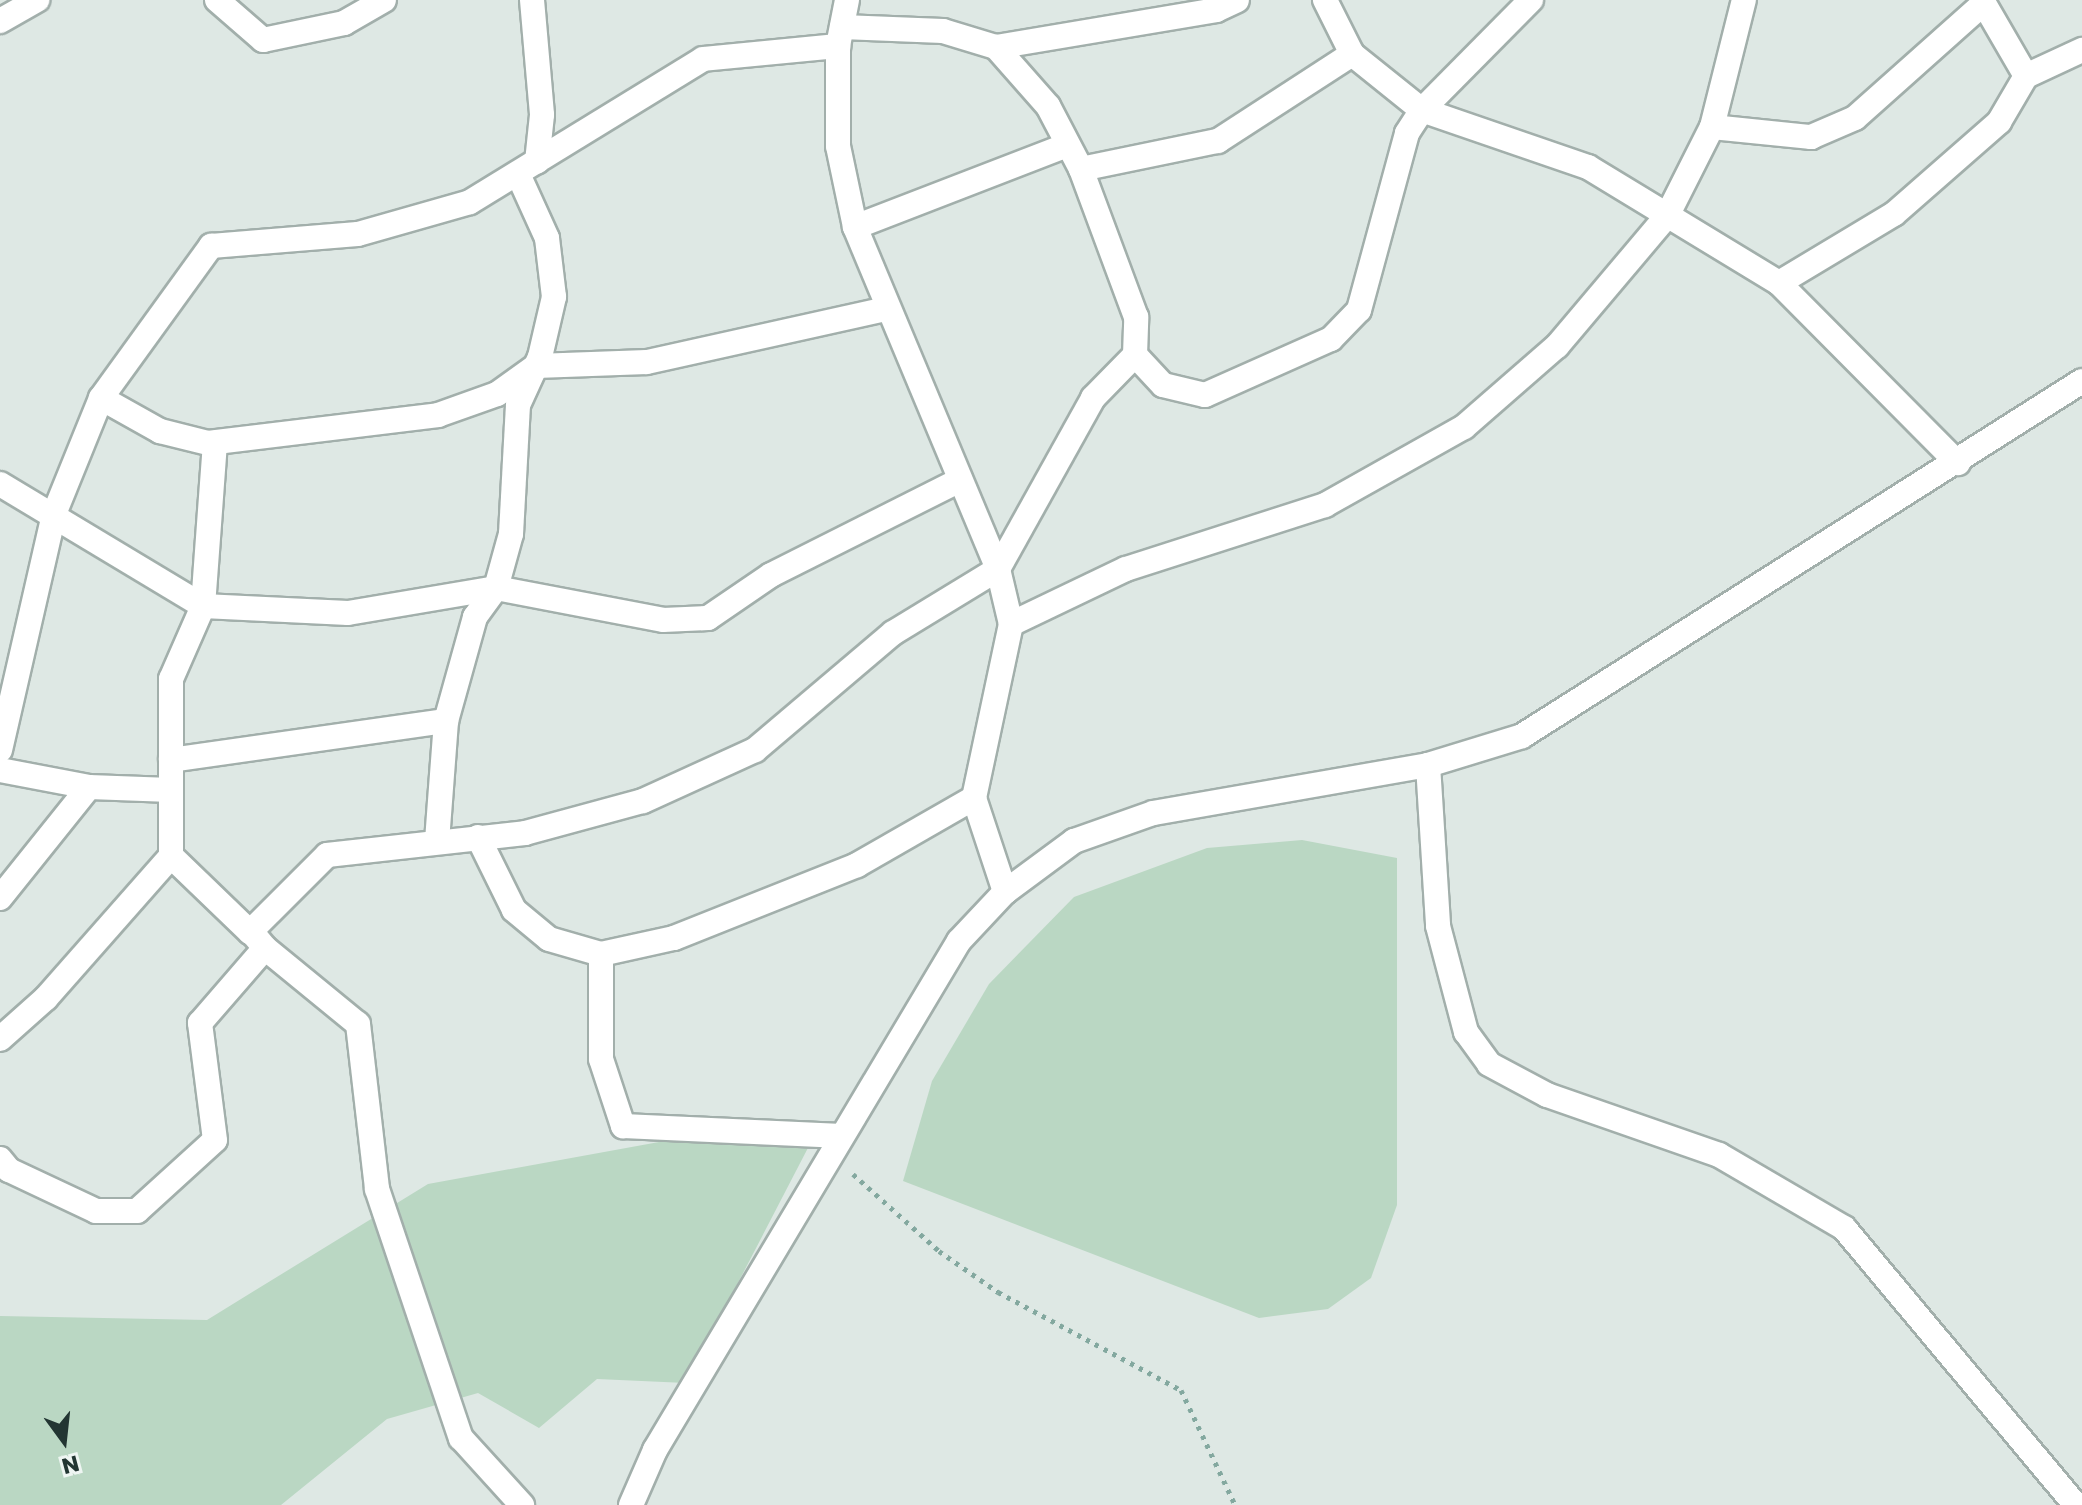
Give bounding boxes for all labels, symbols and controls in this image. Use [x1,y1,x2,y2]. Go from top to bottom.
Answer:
north arrow [24,1401,104,1481]
text: N [58,1448,82,1482]

